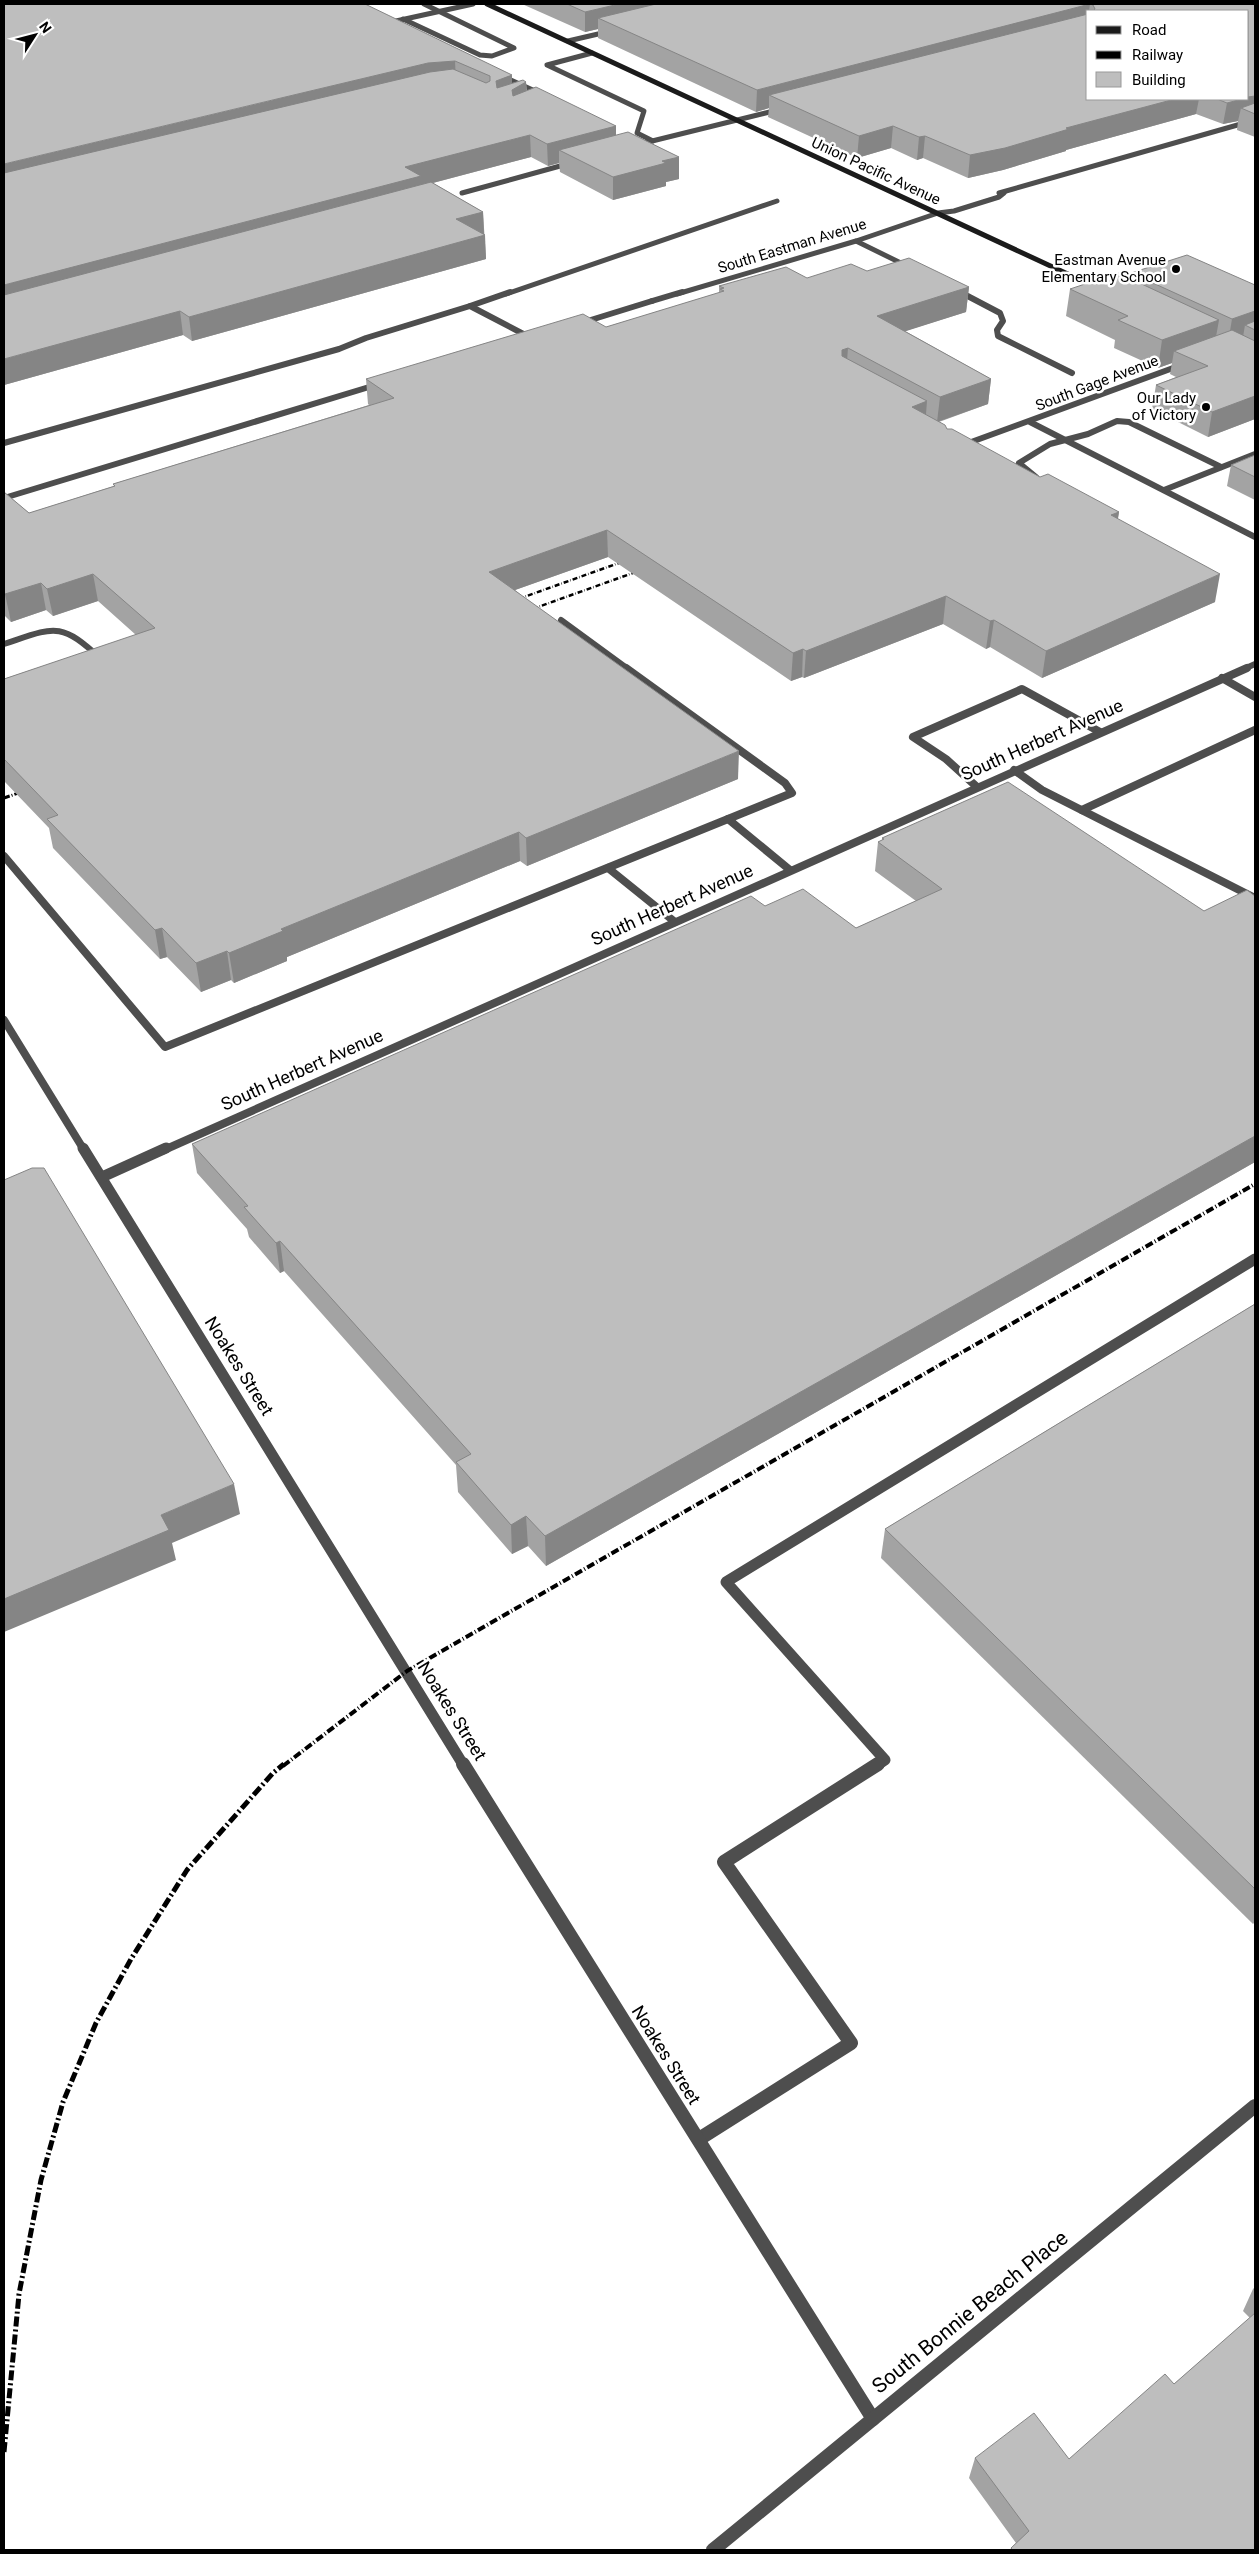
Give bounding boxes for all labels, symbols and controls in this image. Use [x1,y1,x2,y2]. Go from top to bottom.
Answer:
north arrow [10,10,60,60]
legend [1086,10,1249,100]
text: N [36,19,55,36]
text: Road [1132,21,1166,39]
text: Railway [1132,46,1183,64]
text: Building [1132,71,1186,89]
street label: Union Pacific Avenue [809,133,943,209]
street label: South Eastman Avenue [716,215,868,277]
place label: Eastman Avenue Elementary School [1042,251,1166,286]
marker: Eastman Avenue Elementary School [1170,263,1182,275]
street label: South Gage Avenue [1033,351,1161,415]
place label: Our Lady of Victory [1132,389,1196,424]
marker: Our Lady of Victory [1200,401,1212,413]
street label: South Herbert Avenue [958,694,1126,785]
street label: South Herbert Avenue [588,859,756,950]
street label: South Herbert Avenue [218,1024,386,1115]
street label: Noakes Street [201,1312,278,1419]
street label: Noakes Street [414,1657,491,1764]
street label: Noakes Street [628,2001,705,2108]
street label: South Bonnie Beach Place [867,2226,1073,2398]

